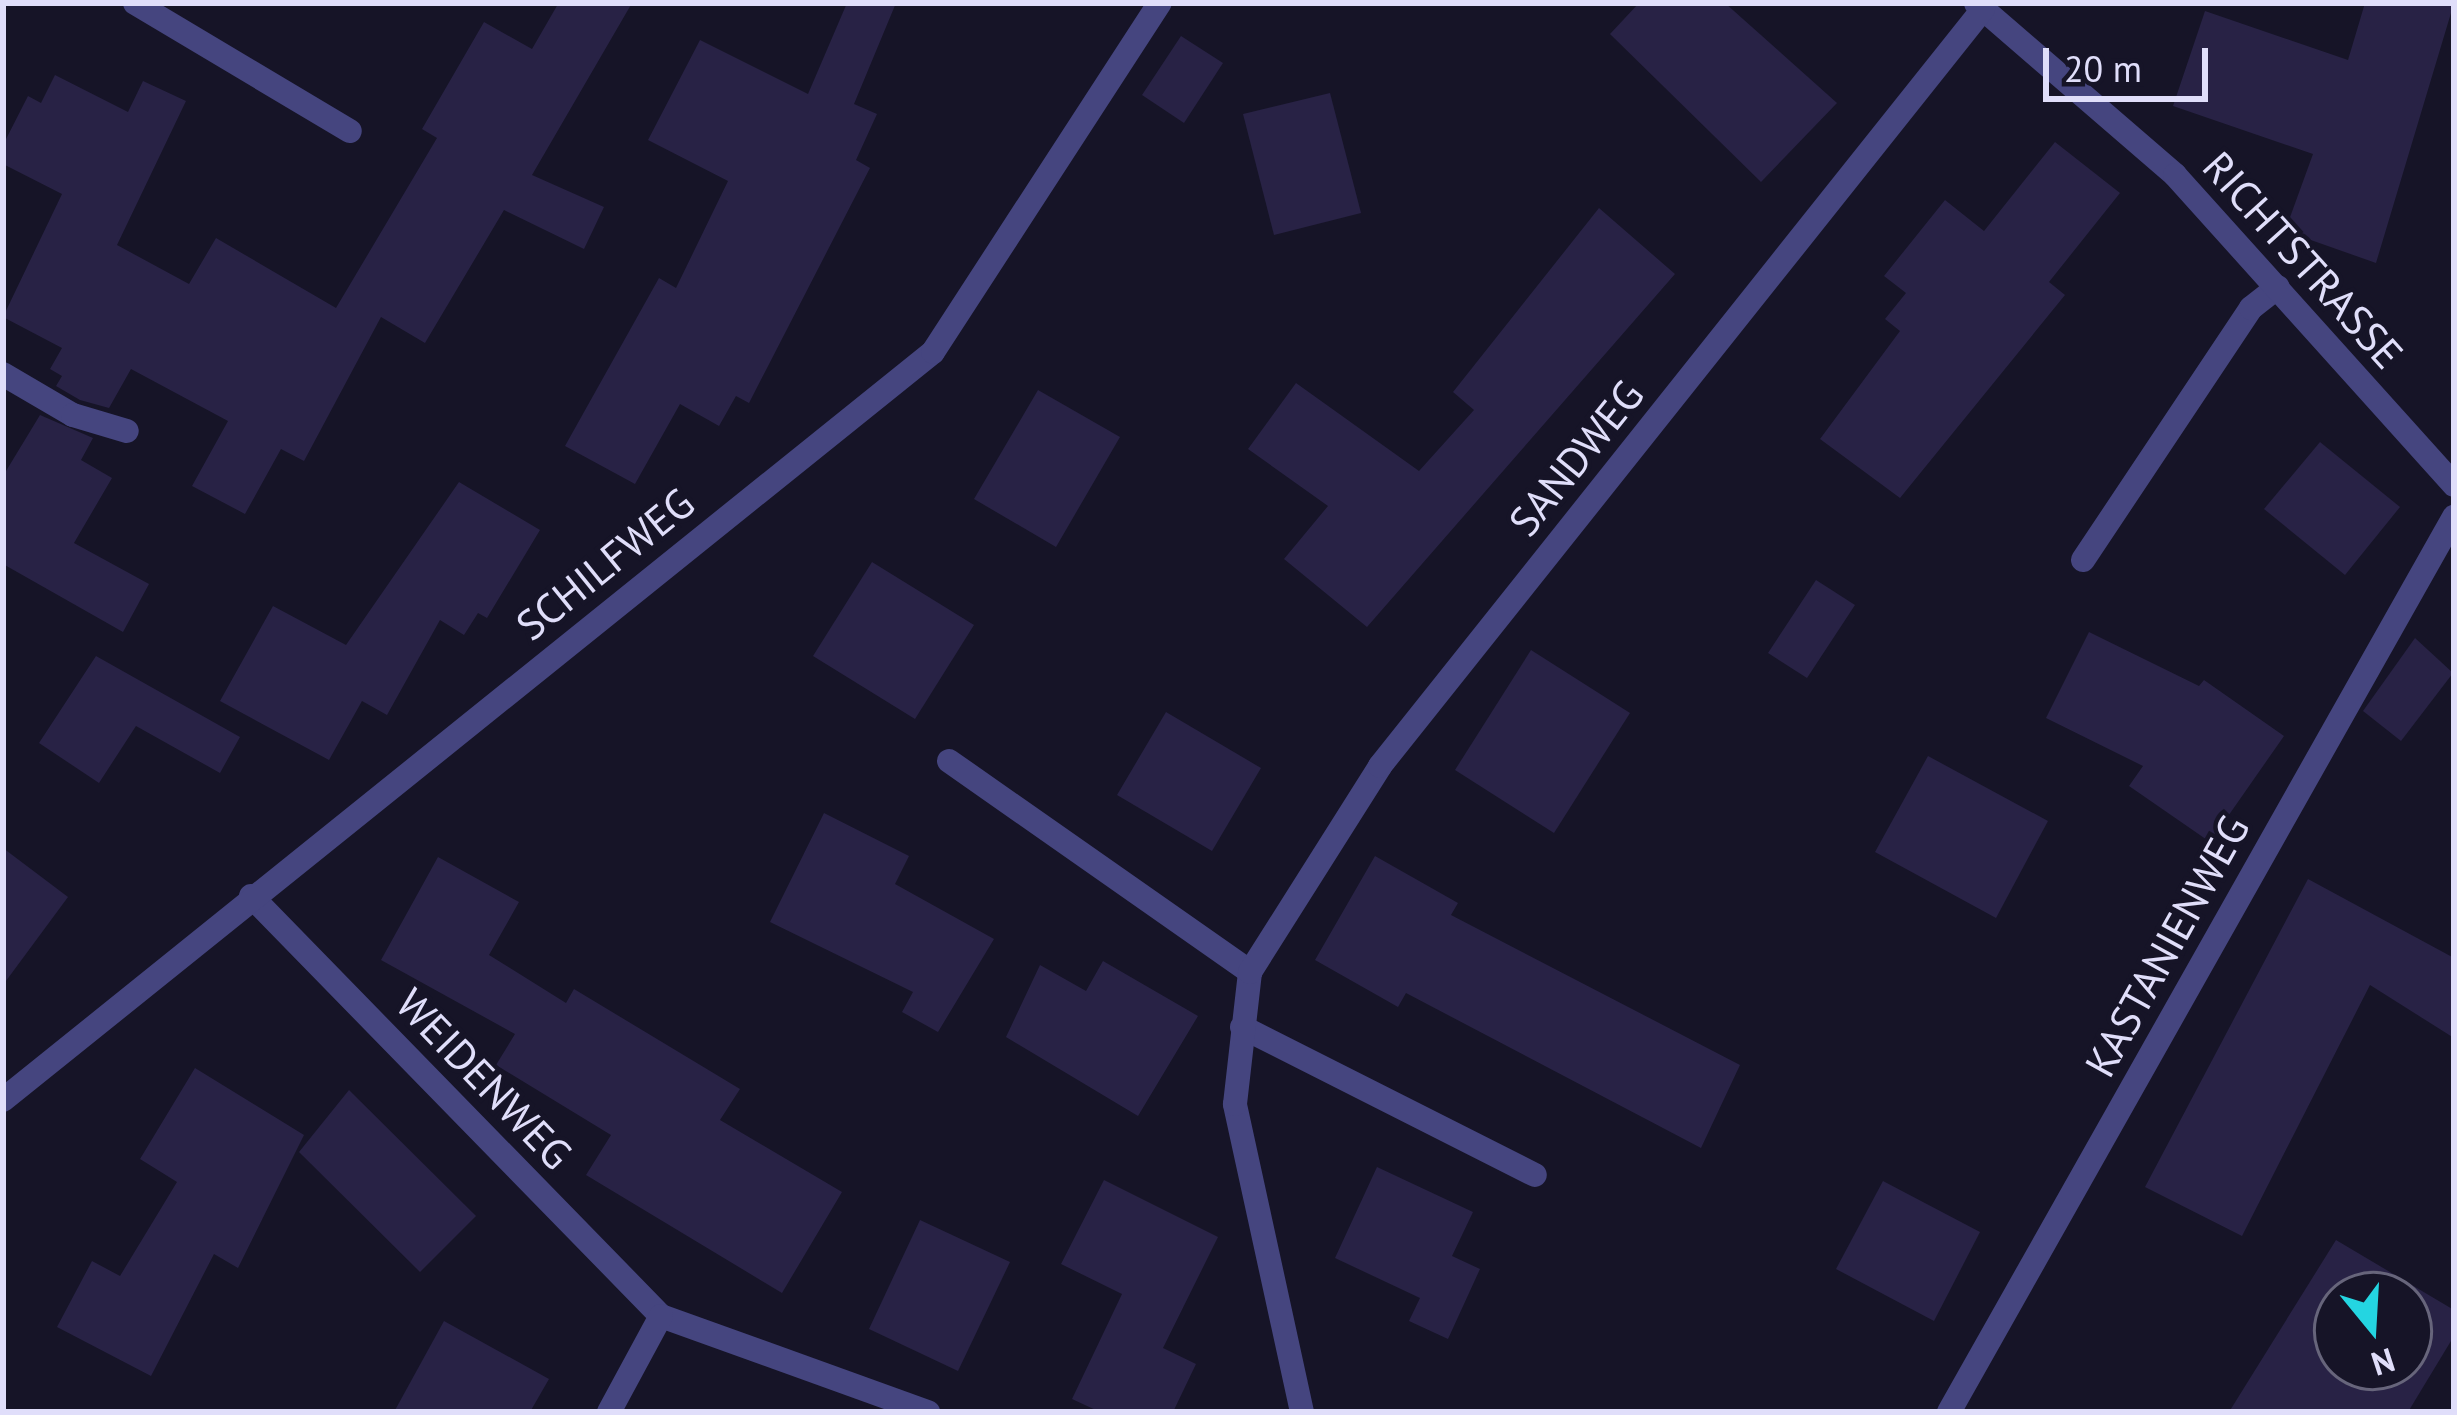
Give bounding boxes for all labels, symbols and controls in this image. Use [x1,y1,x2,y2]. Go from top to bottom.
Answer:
scale bar [2049,24,2214,98]
text: 20 m [2064,45,2142,92]
street label: RICHTSTRASSE [2193,141,2413,379]
street label: SANDWEG [1498,370,1654,546]
street label: SCHILFWEG [506,477,704,651]
street label: KASTANIENWEG [2075,807,2259,1085]
street label: WEIDENWEG [386,979,582,1179]
north arrow [2313,1271,2433,1391]
text: N [2366,1339,2400,1387]

